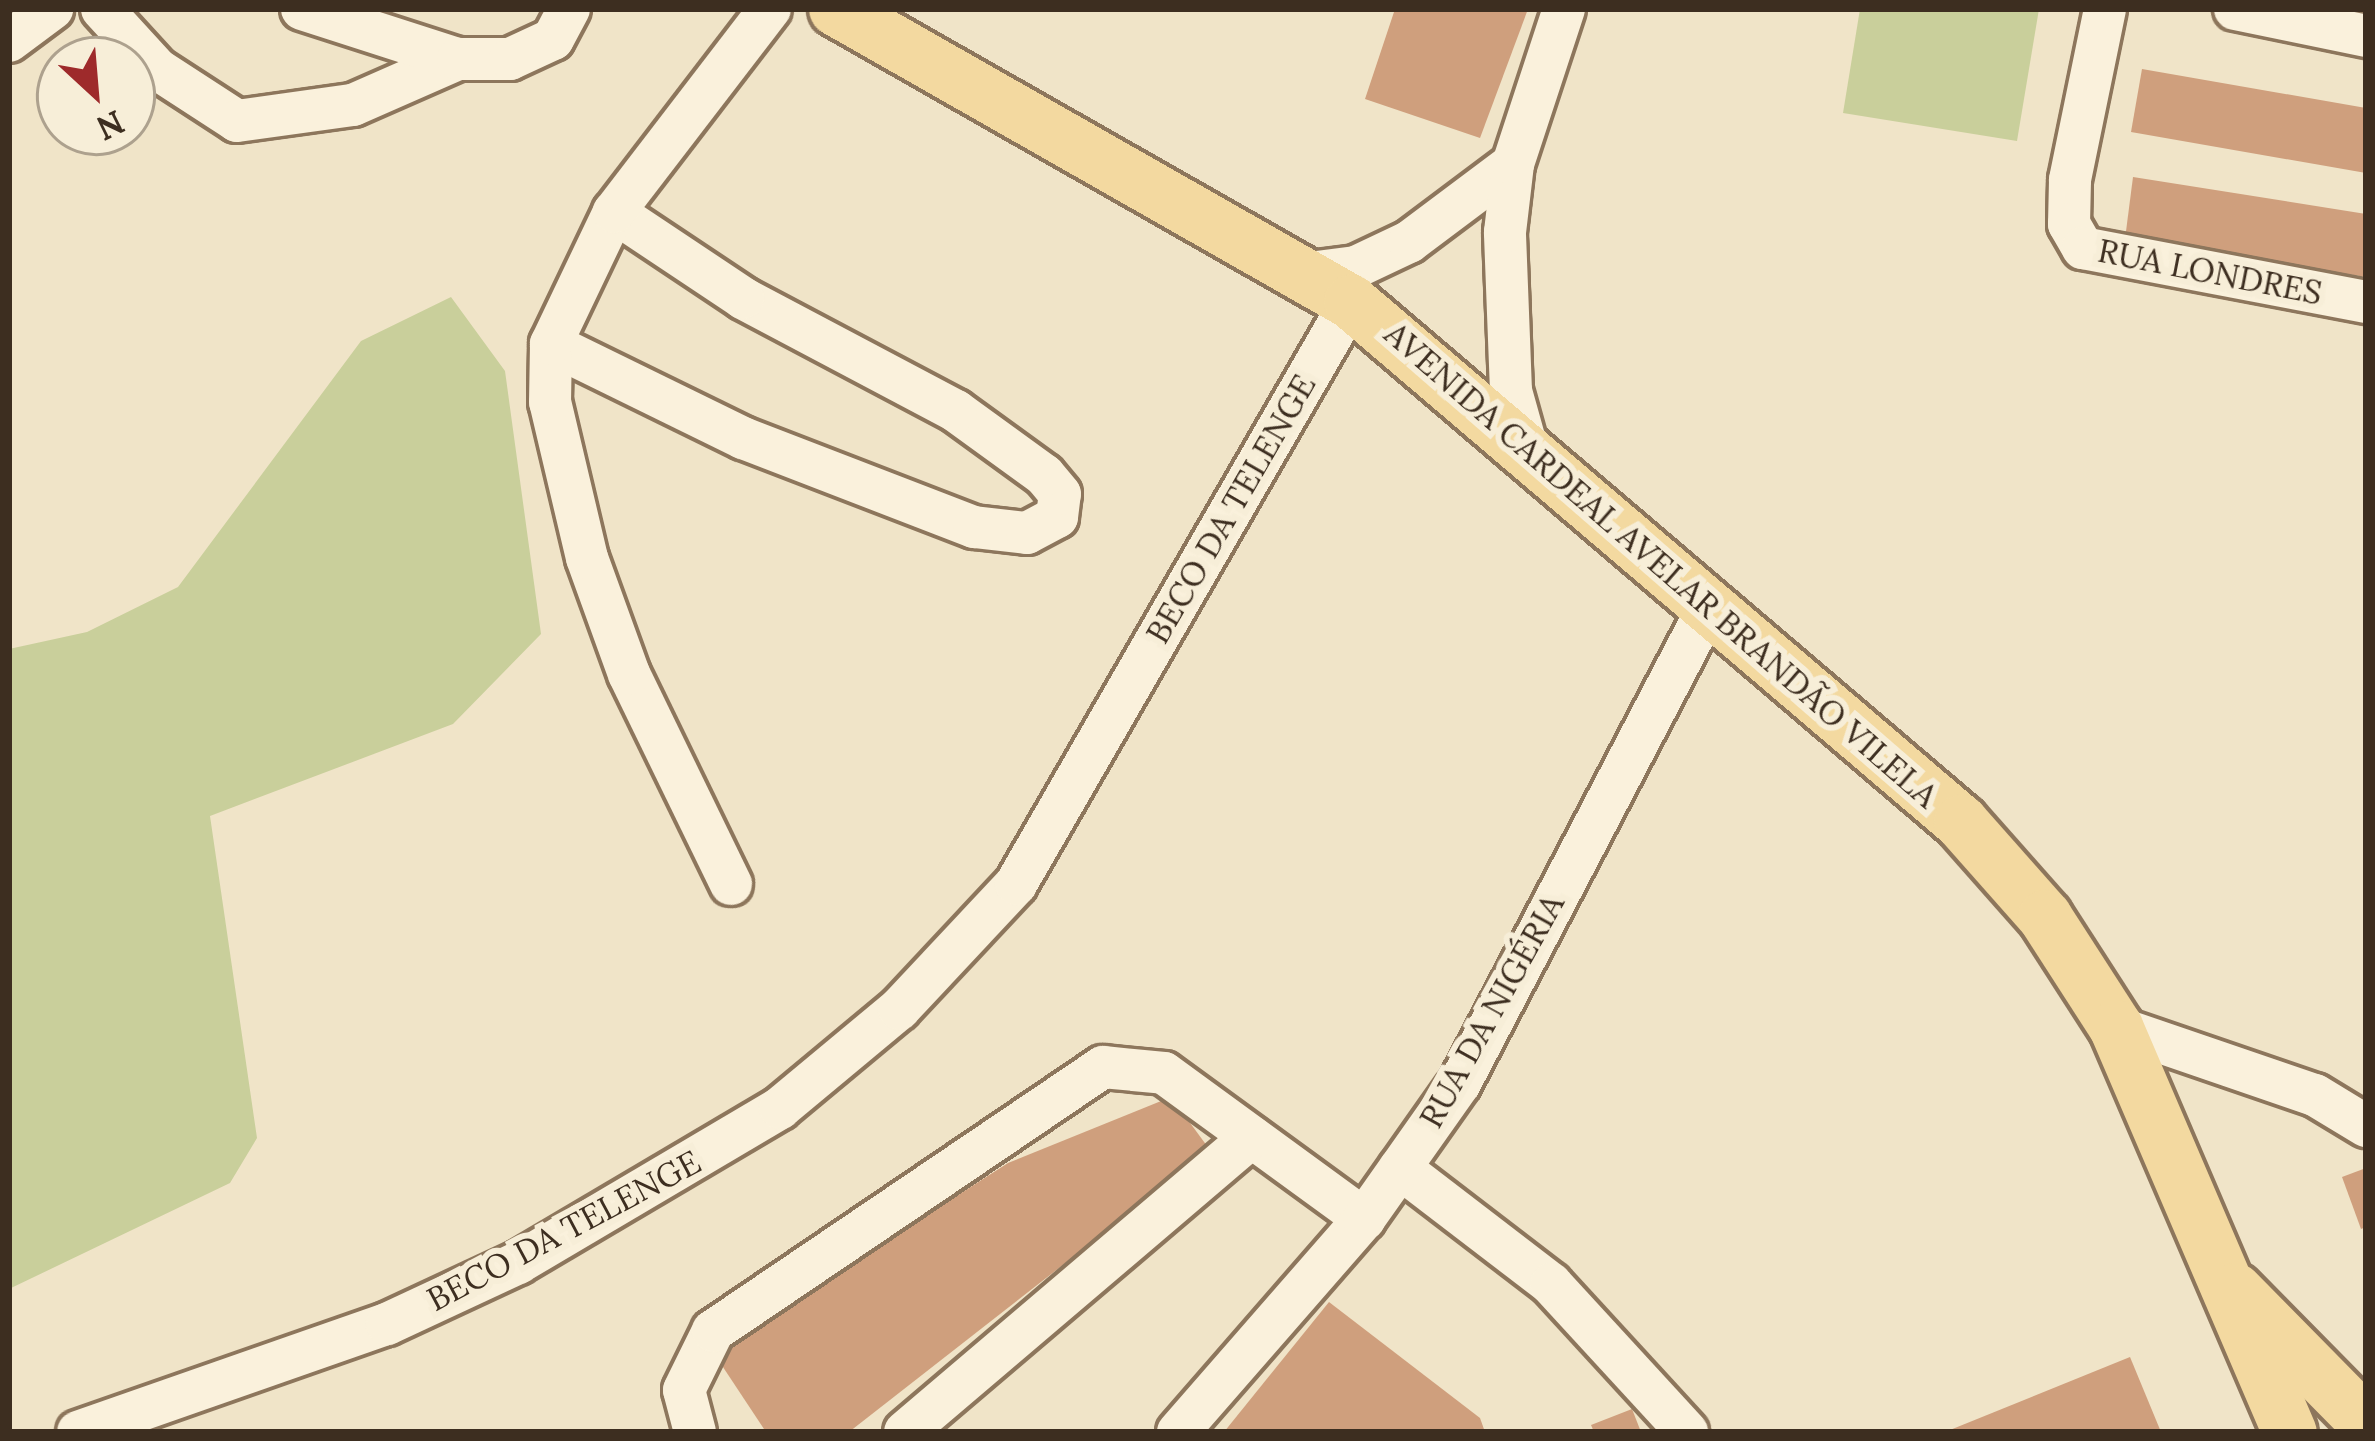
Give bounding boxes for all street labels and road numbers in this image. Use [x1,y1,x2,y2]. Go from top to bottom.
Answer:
street label: RUA LONDRES [2095,231,2325,313]
street label: AVENIDA CARDEAL AVELAR BRANDÃO VILELA [1376,314,1946,816]
street label: BECO DA TELENGE [1138,367,1324,651]
street label: RUA DA NIGÉRIA [1411,887,1573,1135]
street label: BECO DA TELENGE [421,1142,707,1320]

